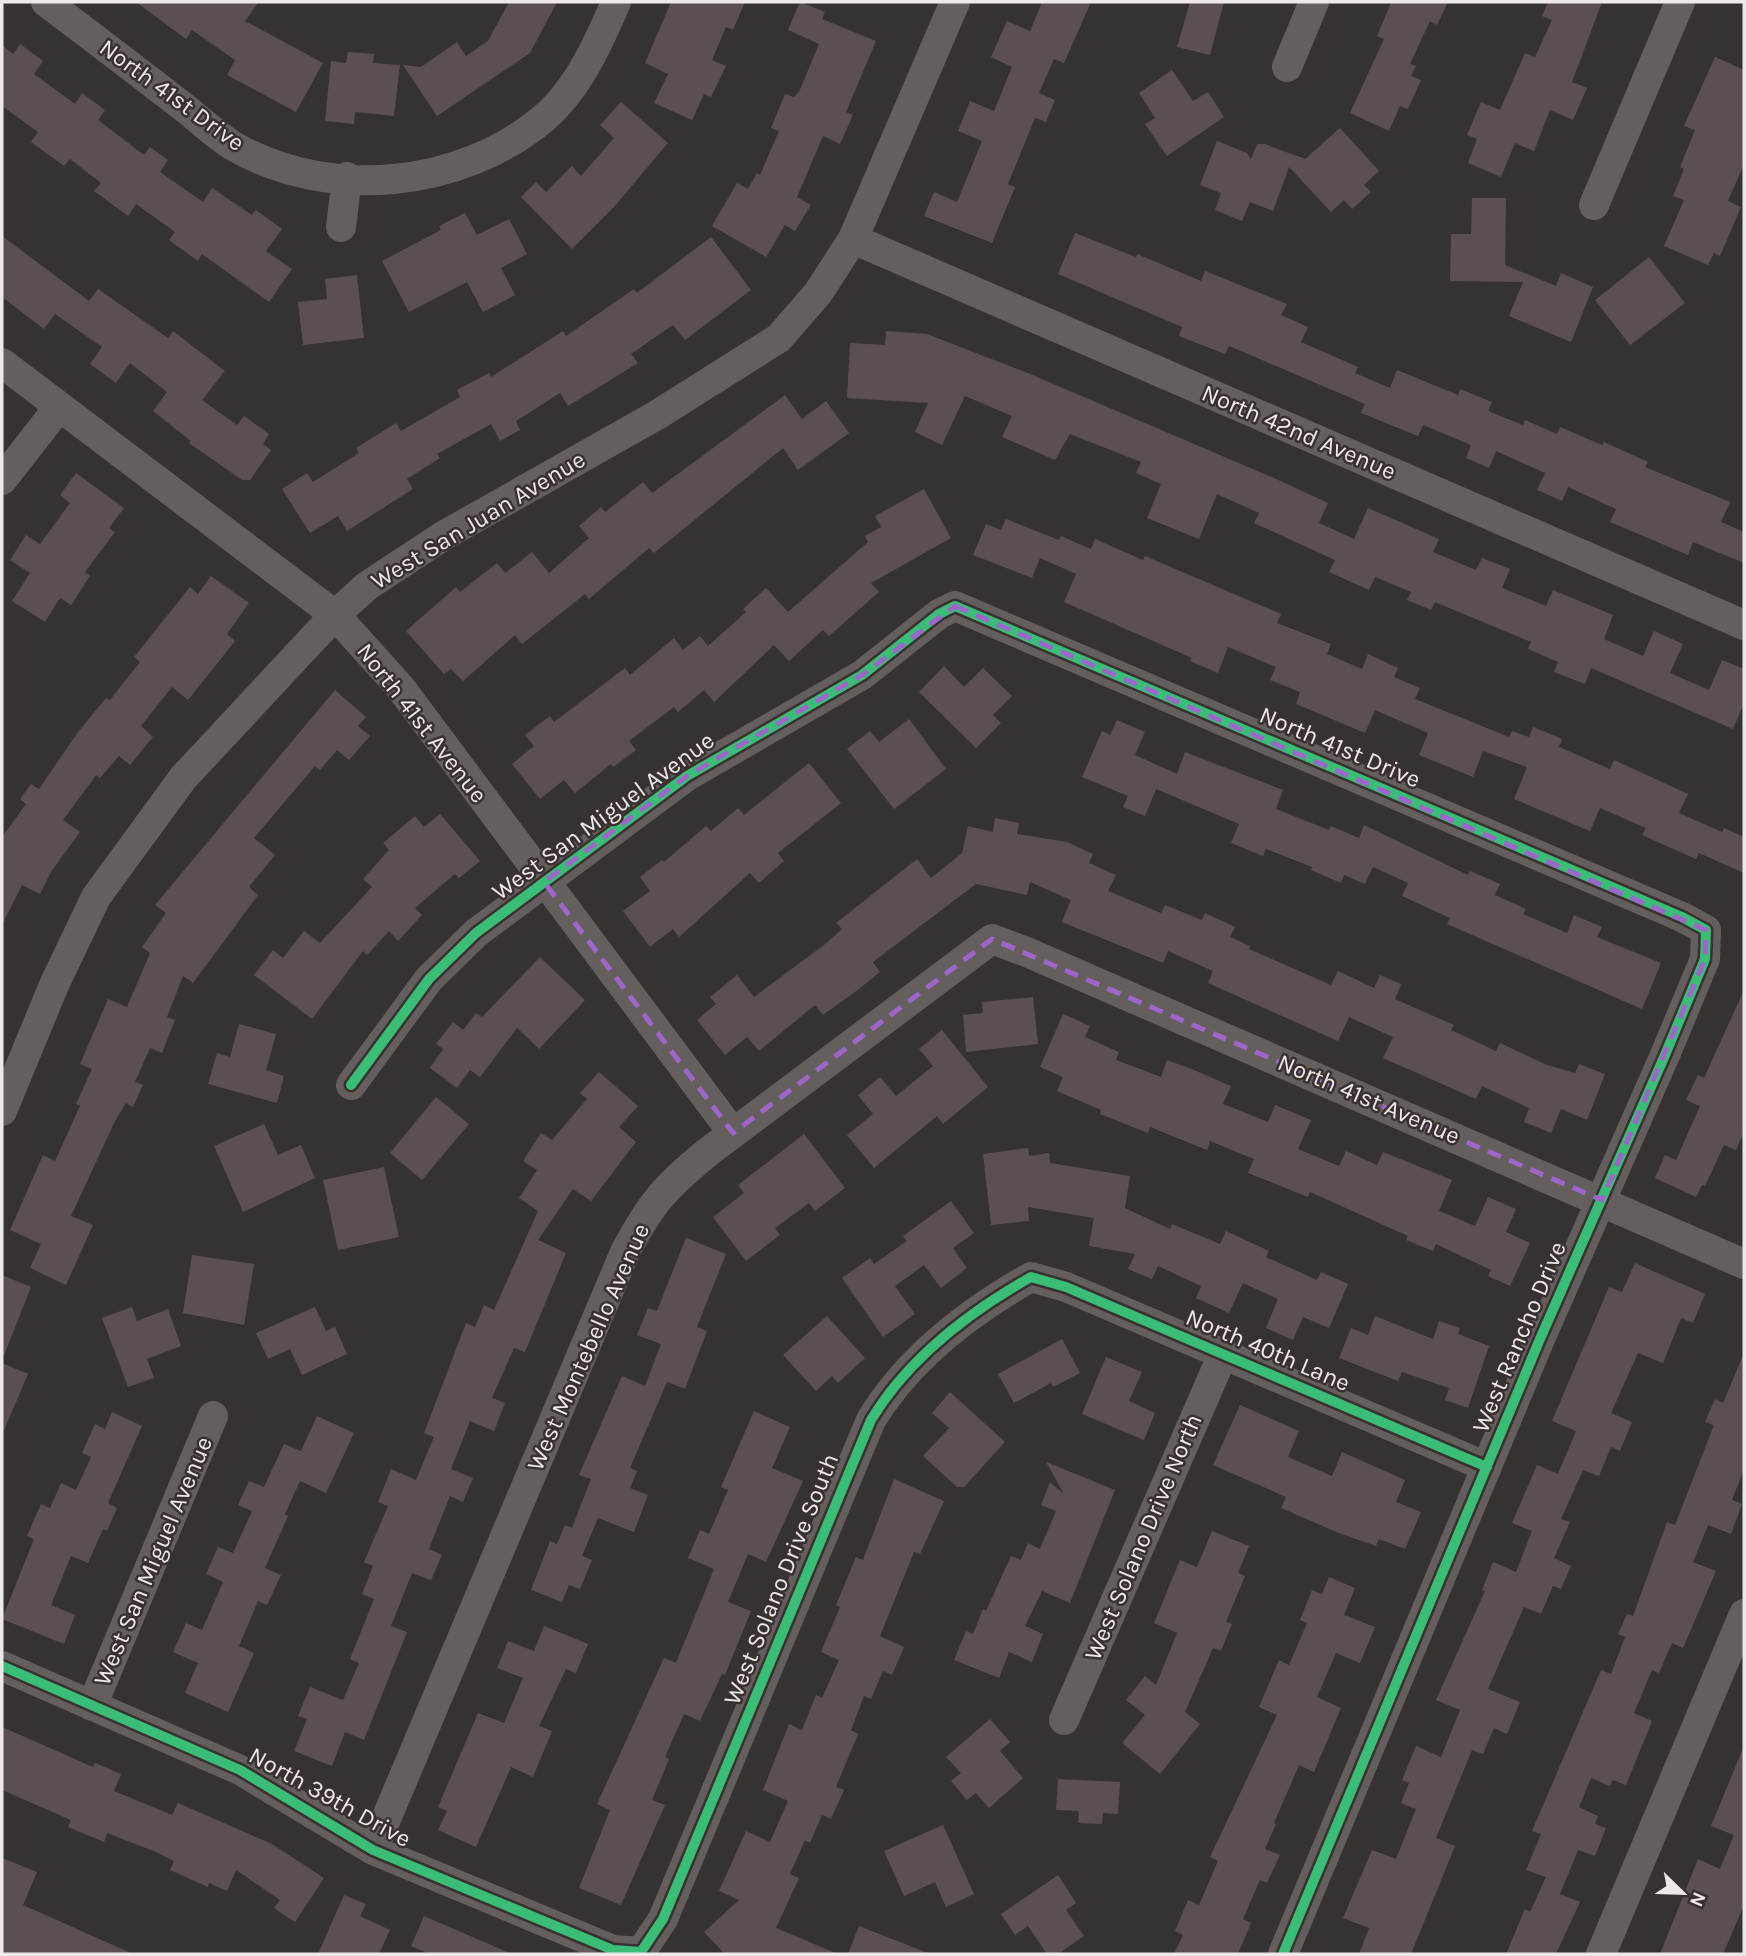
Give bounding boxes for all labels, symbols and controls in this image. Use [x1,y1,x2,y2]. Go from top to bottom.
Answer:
street label: North 41st Drive [94,33,250,157]
street label: North 42nd Avenue [1198,378,1400,486]
street label: West San Juan Avenue [366,445,590,595]
street label: North 41st Avenue [351,638,493,808]
street label: North 41st Drive [1255,700,1425,794]
street label: West San Miguel Avenue [487,726,719,906]
street label: North 41st Avenue [1274,1048,1464,1150]
street label: West Montebello Avenue [521,1219,655,1475]
street label: West Rancho Drive [1466,1237,1572,1437]
street label: North 40th Lane [1182,1303,1354,1397]
street label: West Solano Drive North [1078,1410,1208,1664]
street label: West San Miguel Avenue [88,1432,218,1690]
street label: West Solano Drive South [718,1449,844,1709]
street label: North 39th Drive [244,1741,416,1853]
north arrow [1648,1858,1718,1928]
text: N [1685,1889,1711,1910]

